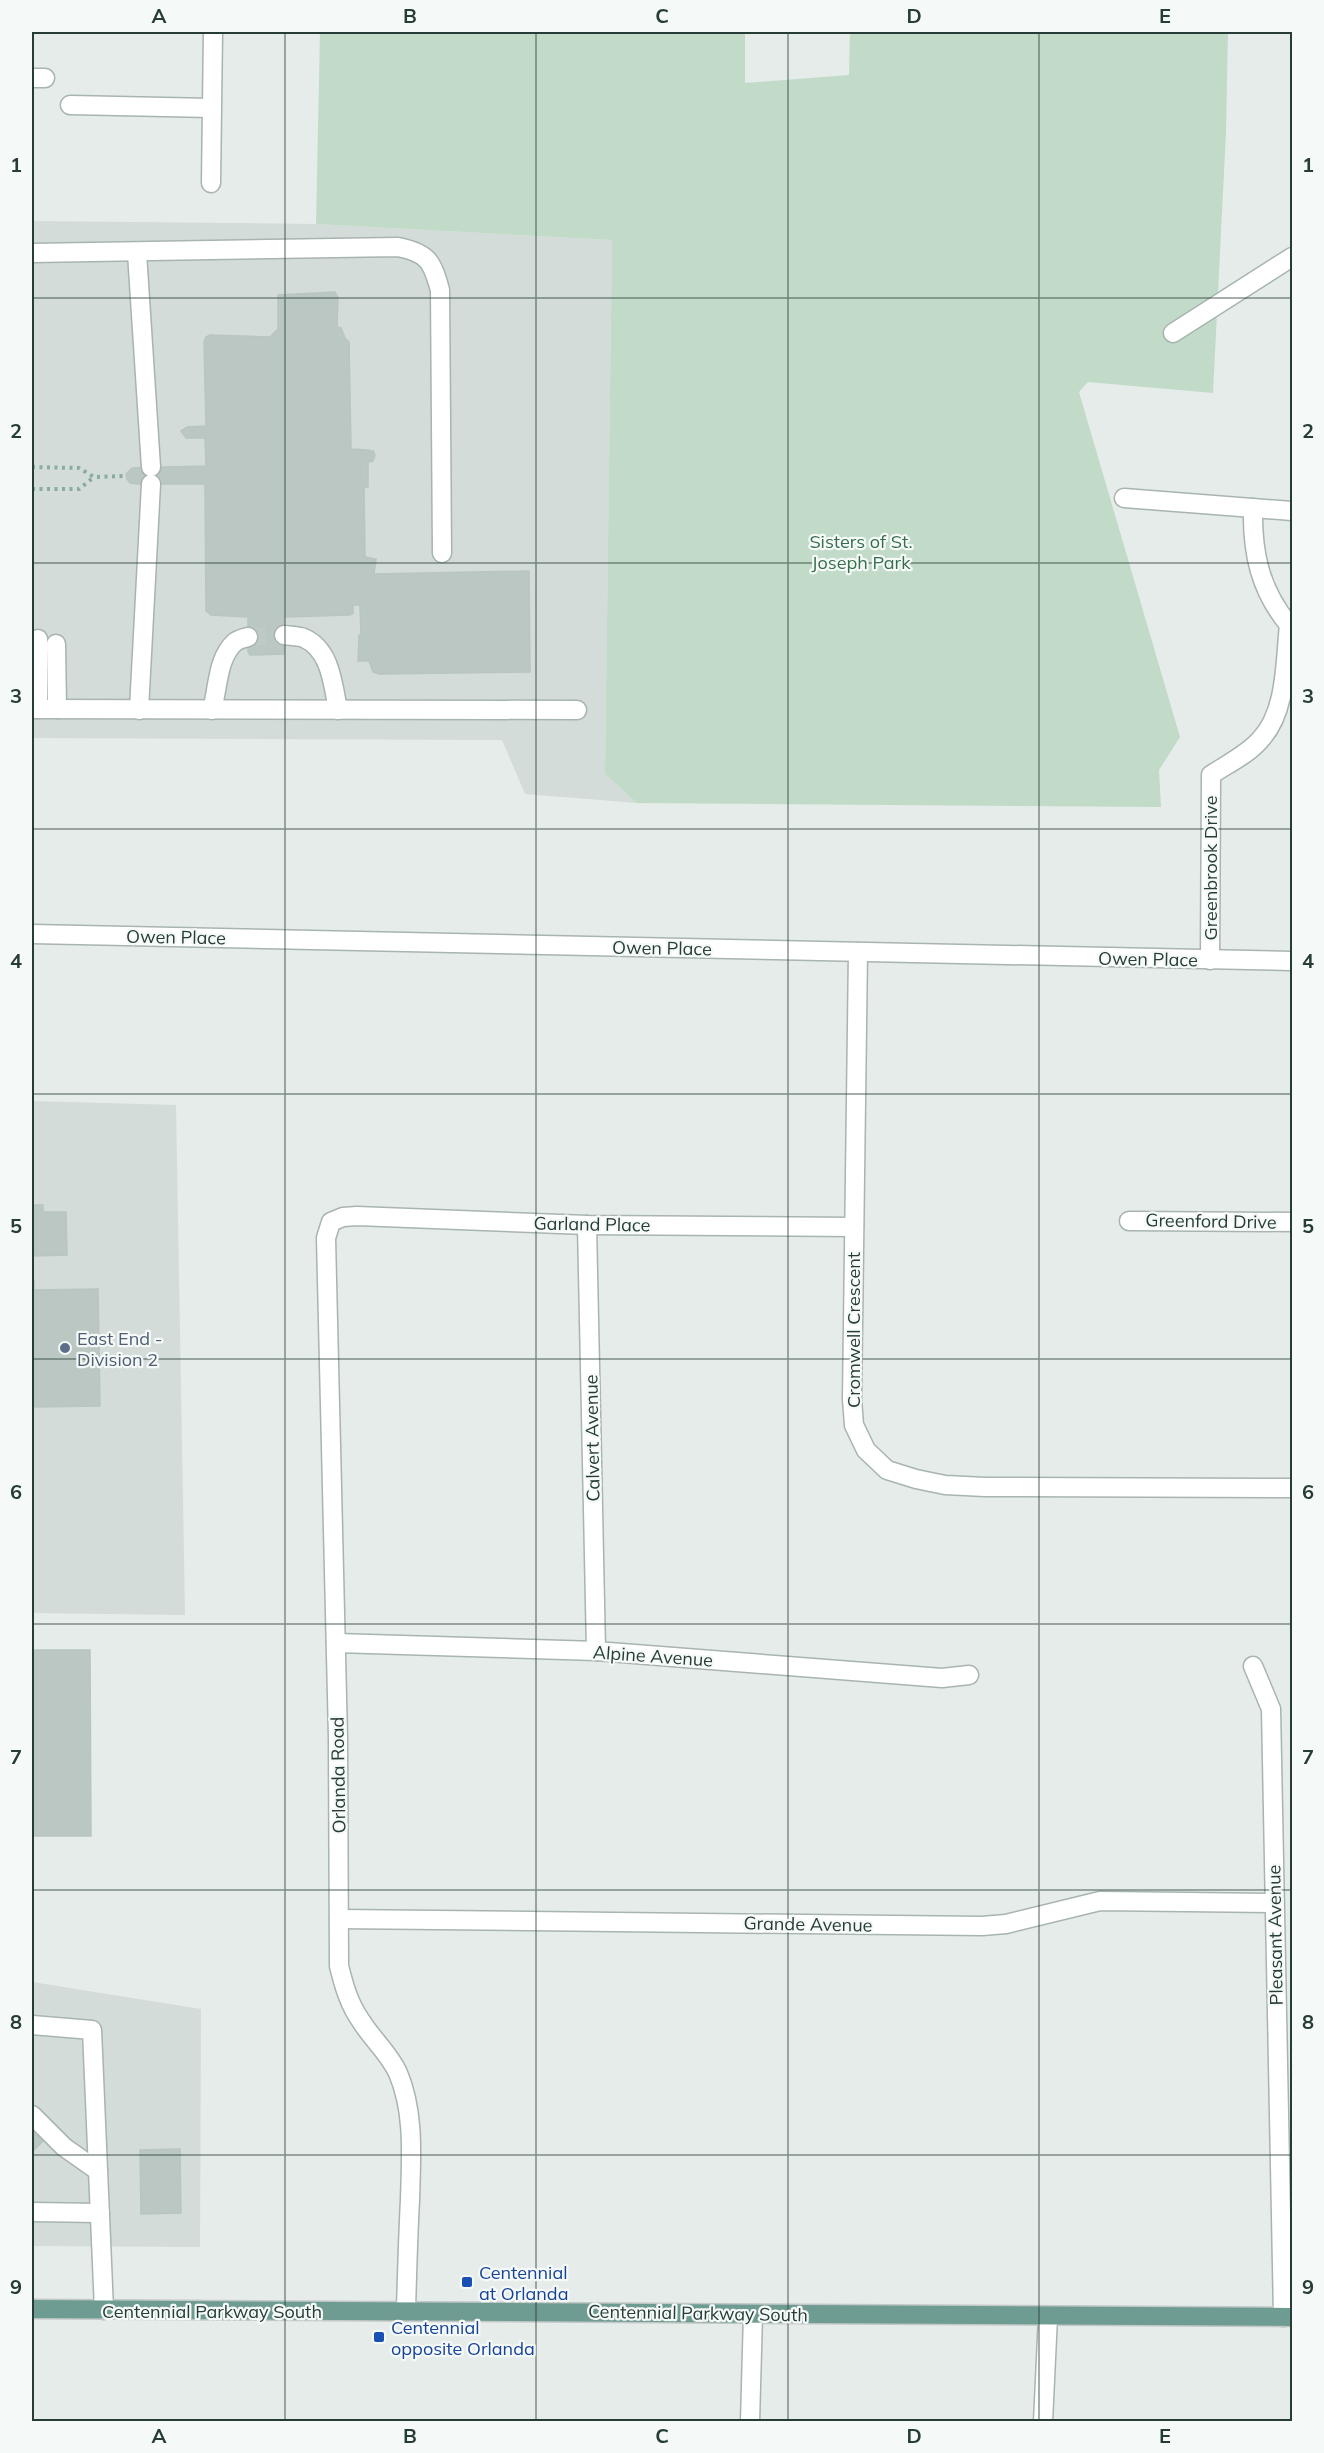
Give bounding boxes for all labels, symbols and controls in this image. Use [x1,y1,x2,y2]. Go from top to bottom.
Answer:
text: A [152,3,167,28]
text: B [403,3,417,28]
text: C [655,3,669,28]
text: D [906,3,922,28]
text: E [1159,3,1171,28]
text: 1 [10,152,22,177]
text: 1 [1302,152,1314,177]
text: 2 [10,418,22,443]
text: 2 [1302,418,1314,443]
park label: Sisters of St. Joseph Park [809,530,913,574]
text: 3 [10,683,22,708]
text: 3 [1302,683,1314,708]
street label: Greenbrook Drive [1199,796,1222,940]
street label: Owen Place [126,925,226,949]
street label: Owen Place [612,936,712,960]
street label: Owen Place [1098,947,1198,971]
text: 4 [10,948,22,973]
text: 4 [1302,948,1314,973]
street label: Greenford Drive [1145,1208,1277,1234]
street label: Garland Place [533,1211,651,1237]
text: 5 [10,1213,22,1238]
text: 5 [1302,1213,1314,1238]
street label: Cromwell Crescent [842,1252,865,1408]
place label: East End - Division 2 [77,1327,162,1371]
marker: East End - Division 2 [58,1341,72,1355]
street label: Calvert Avenue [579,1374,605,1502]
text: 6 [10,1479,22,1504]
text: 6 [1302,1479,1314,1504]
street label: Alpine Avenue [592,1640,714,1672]
street label: Orlanda Road [325,1717,351,1833]
text: 7 [10,1744,22,1769]
text: 7 [1302,1744,1314,1769]
street label: Pleasant Avenue [1262,1865,1288,2005]
street label: Grande Avenue [743,1911,873,1937]
text: 8 [10,2009,22,2034]
text: 8 [1302,2009,1314,2034]
place label: Centennial at Orlanda [479,2261,568,2305]
text: 9 [10,2274,22,2299]
text: 9 [1302,2274,1314,2299]
marker: Centennial at Orlanda [460,2275,474,2289]
street label: Centennial Parkway South [102,2300,322,2323]
street label: Centennial Parkway South [588,2300,808,2326]
place label: Centennial opposite Orlanda [391,2316,535,2360]
marker: Centennial opposite Orlanda [372,2330,386,2344]
text: A [152,2423,167,2448]
text: B [403,2423,417,2448]
text: C [655,2423,669,2448]
text: D [906,2423,922,2448]
text: E [1159,2423,1171,2448]

